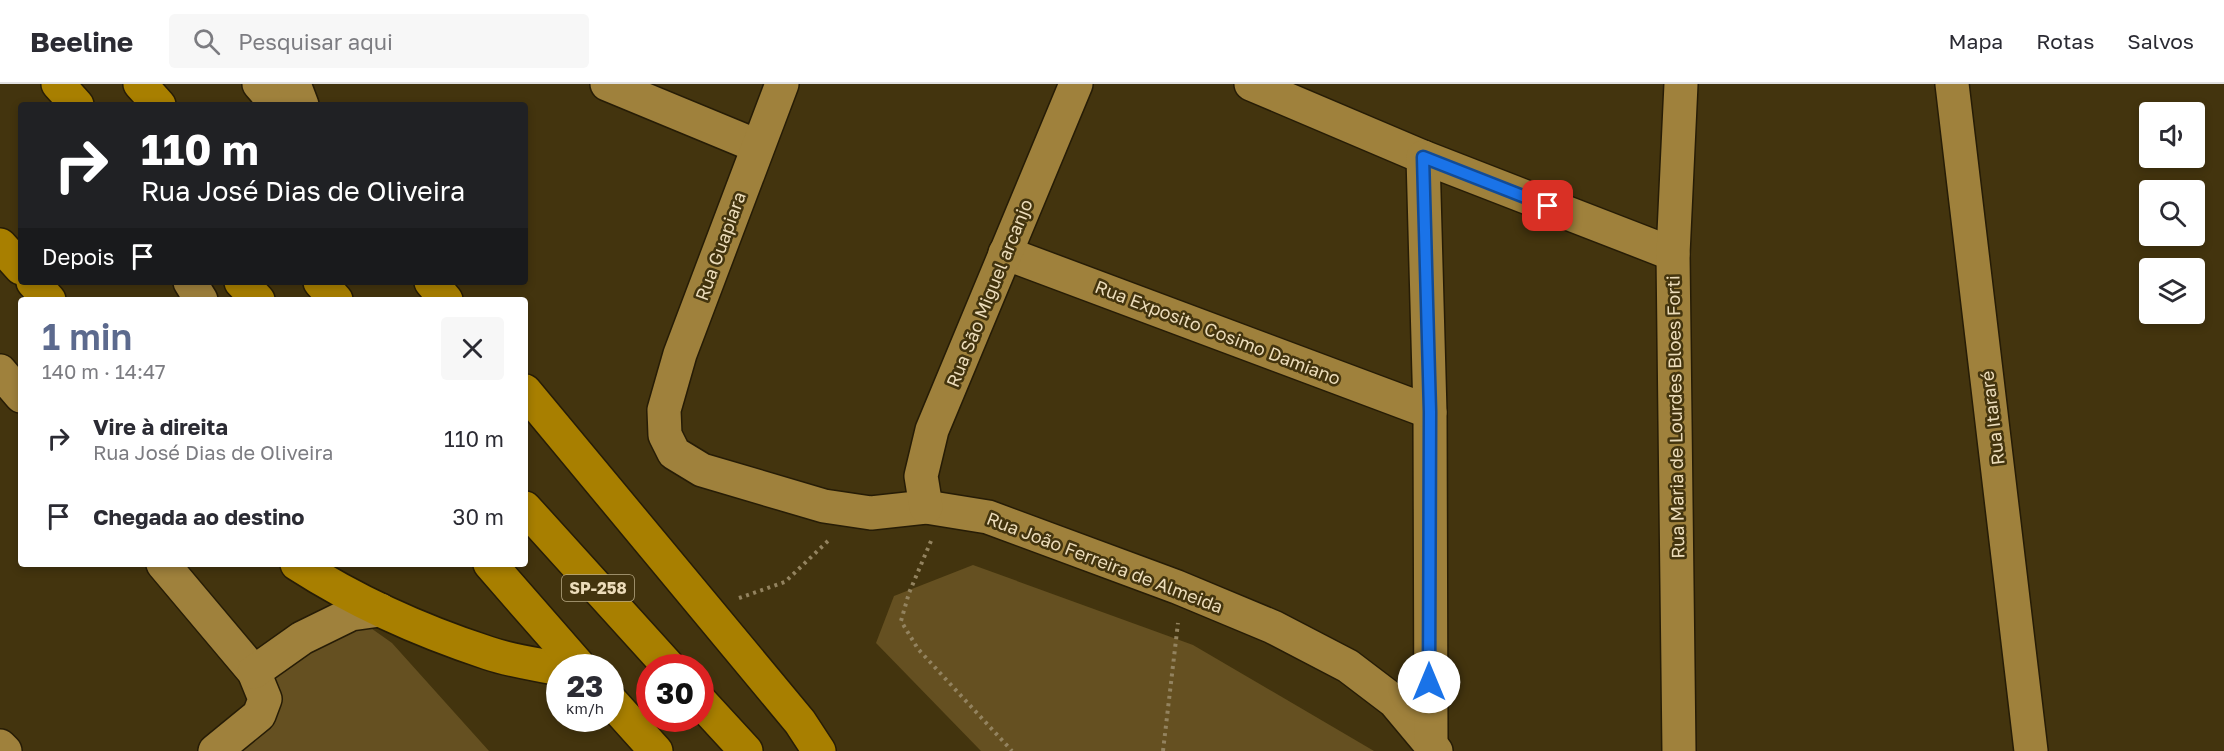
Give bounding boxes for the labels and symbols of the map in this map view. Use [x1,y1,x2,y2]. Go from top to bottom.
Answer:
pin [1522,180,1573,231]
street label: Rua Guapiara [690,189,750,303]
street label: Rua São Miguel arcanjo [941,196,1037,390]
street label: Rua Exposito Cosimo Damiano [1092,275,1344,389]
street label: Rua Maria de Lourdes Bloes Forti [1662,275,1688,559]
street label: Rua Itararé [1975,370,2009,466]
street label: Rua João Ferreira de Almeida [984,507,1226,617]
road number: SP-258 [562,575,634,601]
position arrow [1397,650,1461,714]
speed limit sign: 30 [636,654,714,732]

